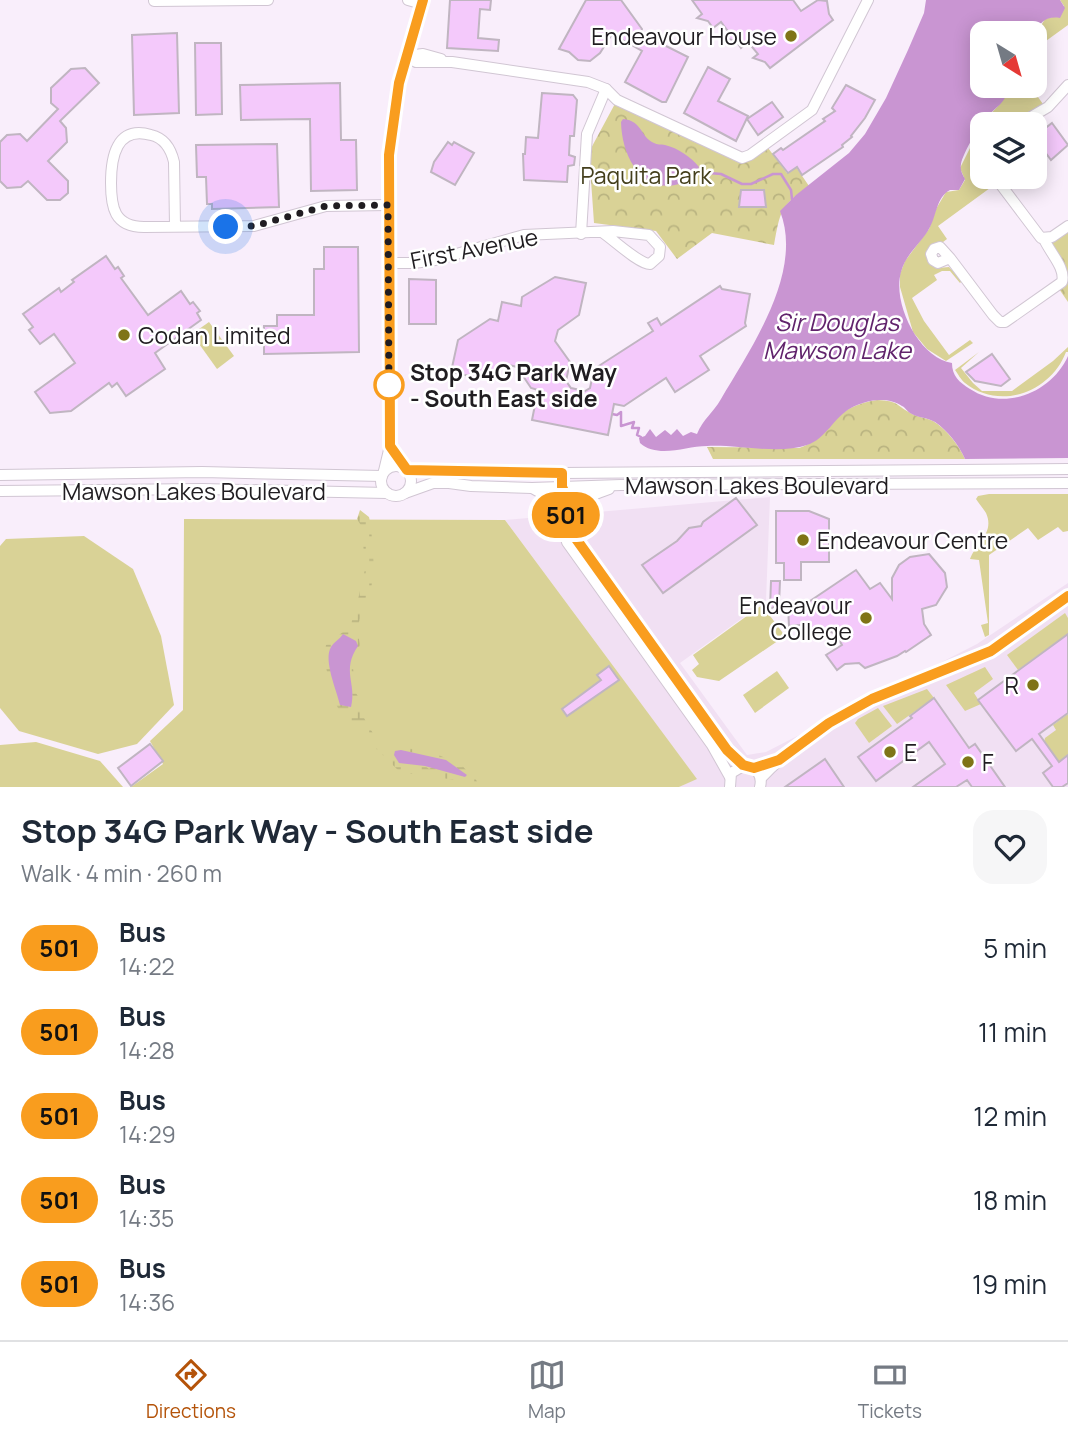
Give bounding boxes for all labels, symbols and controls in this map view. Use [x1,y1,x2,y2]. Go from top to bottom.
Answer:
place label: Endeavour House [591,20,777,52]
north arrow [970,21,1046,98]
map controls [970,21,1047,189]
marker: Endeavour House [783,28,799,44]
button: layers [970,112,1047,189]
park label: Paquita Park [580,159,712,191]
your location [208,209,243,244]
street label: First Avenue [407,220,541,276]
water label: Sir Douglas Mawson Lake [763,305,913,366]
place label: Codan Limited [138,319,291,351]
marker: Codan Limited [116,327,132,343]
place label: Stop 34G Park Way - South East side [410,356,617,414]
marker: Stop 34G Park Way - South East side [374,370,404,400]
street label: Mawson Lakes Boulevard [625,469,889,501]
street label: Mawson Lakes Boulevard [62,475,326,507]
line badge: 501 [526,492,606,538]
text: 501 [546,498,586,531]
place label: Endeavour Centre [817,524,1008,556]
marker: Endeavour Centre [795,532,811,548]
place label: Endeavour College [739,589,852,647]
marker: Endeavour College [858,610,874,626]
place label: R [1004,669,1019,701]
marker: R [1025,677,1041,693]
place label: E [904,736,917,768]
marker: E [882,744,898,760]
place label: F [982,746,994,778]
marker: F [960,754,976,770]
text: Stop 34G Park Way - South East side [21,808,594,853]
button: heart [973,810,1047,884]
text: Walk · 4 min · 260 m [21,857,222,889]
text: Bus [119,914,166,950]
text: 5 min [983,930,1047,966]
text: 501 [39,931,80,964]
text: 14:22 [119,950,175,982]
text: Bus [119,998,166,1034]
text: 11 min [978,1014,1047,1050]
text: 501 [39,1015,80,1048]
text: 14:28 [119,1034,175,1066]
text: Bus [119,1082,166,1118]
text: 12 min [973,1098,1047,1134]
text: 501 [39,1099,80,1132]
text: 14:29 [119,1118,176,1150]
text: Bus [119,1166,166,1202]
text: 18 min [973,1182,1047,1218]
text: 501 [39,1183,80,1216]
text: 14:35 [119,1202,174,1234]
text: Bus [119,1250,166,1286]
text: 19 min [972,1266,1047,1302]
text: 501 [39,1267,80,1300]
text: 14:36 [119,1286,175,1318]
tab: Directions [146,1356,236,1424]
tab: Map [528,1356,566,1424]
tab: Tickets [858,1356,922,1424]

